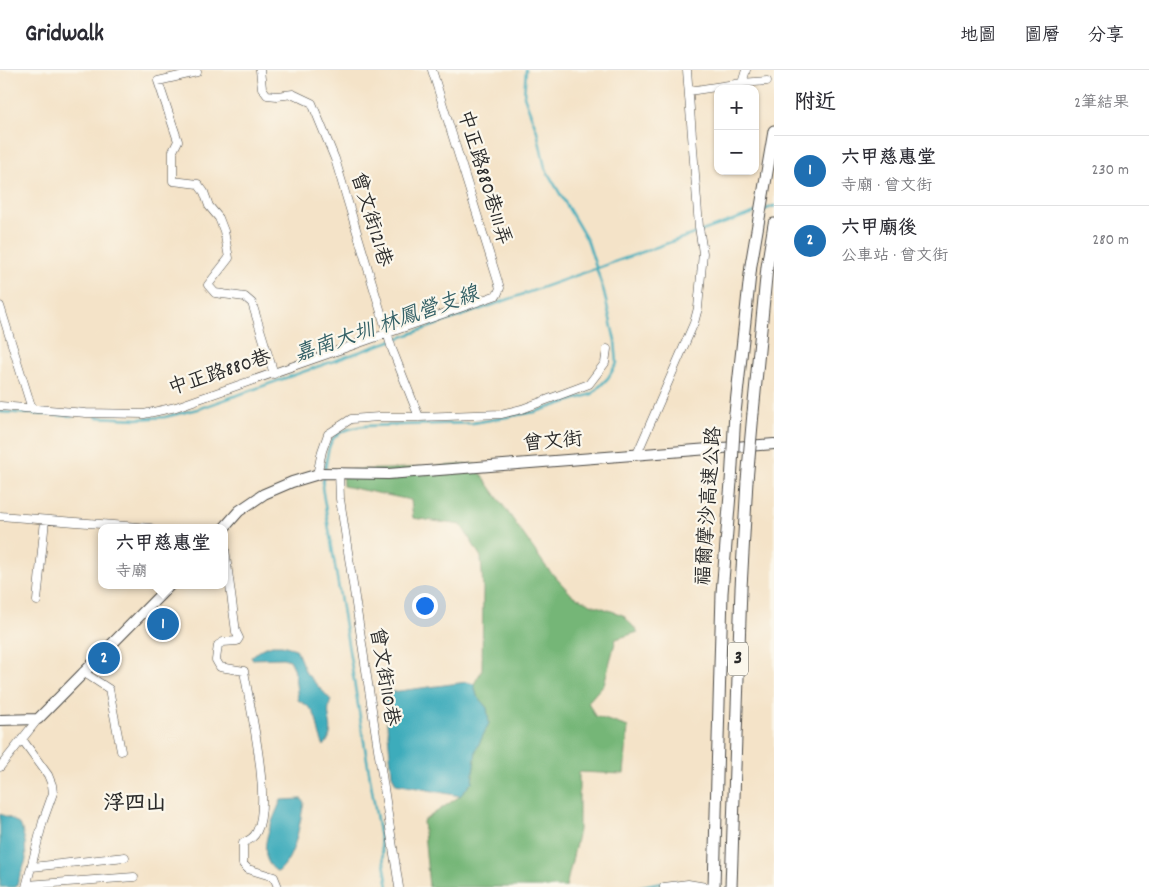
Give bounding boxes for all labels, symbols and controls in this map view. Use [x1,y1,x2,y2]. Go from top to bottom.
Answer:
text: Gridwalk [25,18,104,52]
text: 地圖 [960,24,996,49]
text: 圖層 [1024,24,1060,49]
text: 分享 [1088,24,1124,49]
map controls [714,85,759,175]
button: + [714,85,759,130]
text: 附近 [794,89,836,119]
text: 2筆結果 [1074,92,1129,115]
street label: 中正路880巷111弄 [449,107,517,249]
button: − [714,130,759,175]
text: 六甲慈惠堂 [841,146,936,173]
text: 1 [808,159,812,182]
text: 230 m [1092,159,1129,182]
street label: 曾文街121巷 [342,169,398,272]
text: 寺廟 · 曾文街 [841,175,932,198]
text: 六甲廟後 [841,216,917,243]
text: 2 [807,229,814,252]
text: 280 m [1092,229,1129,252]
text: 公車站 · 曾文街 [841,245,948,268]
water label: 嘉南大圳 林鳳營支線 [290,280,484,372]
street label: 中正路880巷 [165,344,276,404]
street label: 福爾摩沙高速公路 [690,424,730,587]
street label: 曾文街 [522,426,584,460]
popup [98,524,228,589]
text: 六甲慈惠堂 [115,532,211,559]
text: 寺廟 [115,561,148,584]
your location [412,593,438,619]
pin: 1 [147,605,179,643]
street label: 曾文街110巷 [361,626,405,729]
pin: 2 [88,639,120,677]
road number: 3 [728,642,748,676]
district label: 浮四山 [104,790,167,820]

